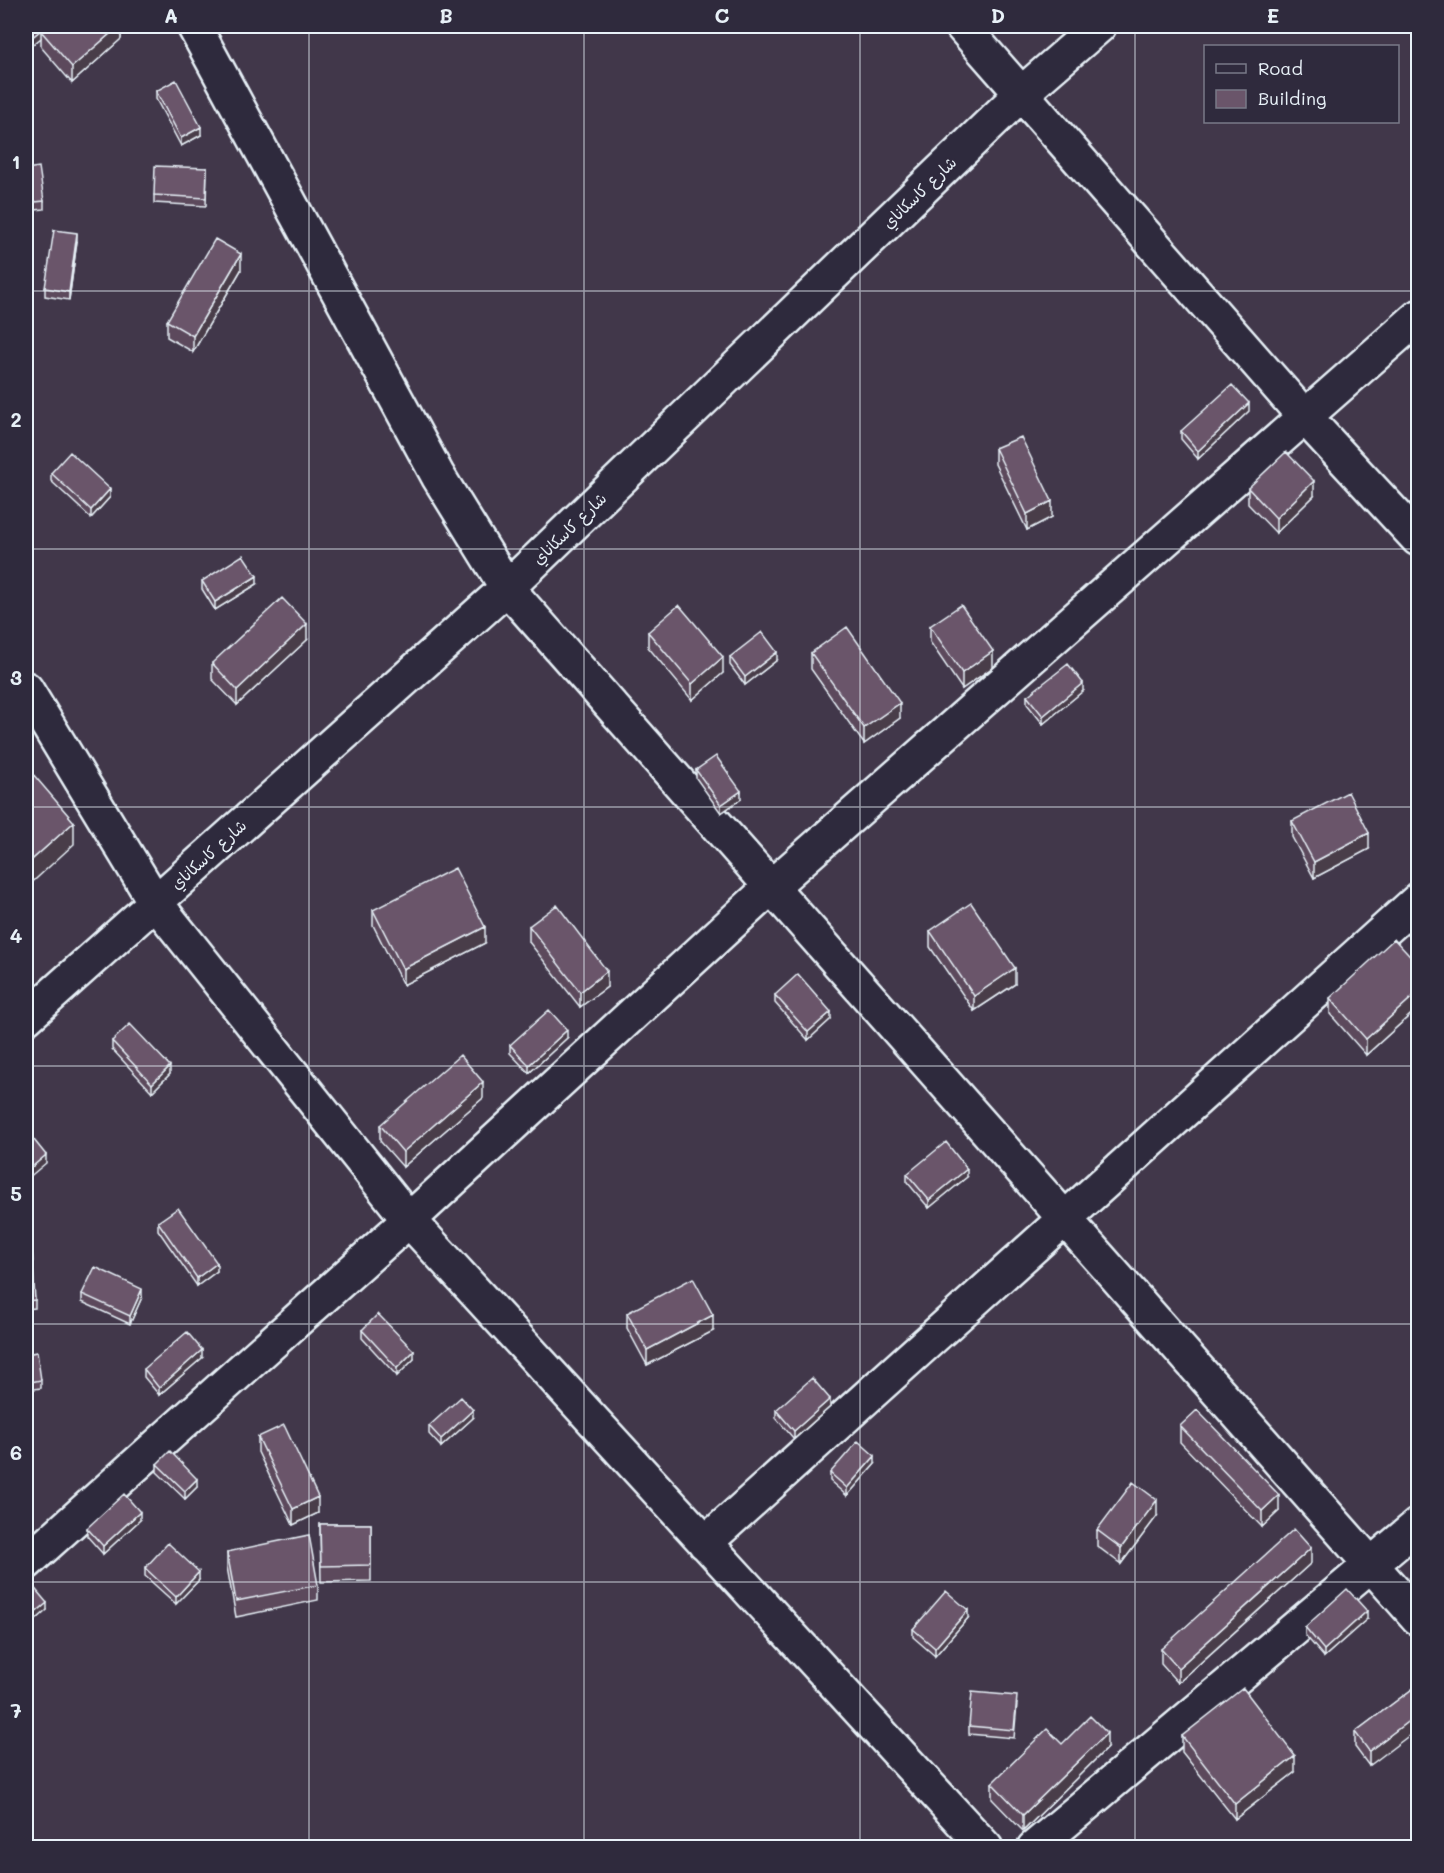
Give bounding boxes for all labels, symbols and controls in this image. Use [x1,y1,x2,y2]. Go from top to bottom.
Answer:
text: A [164,2,178,28]
text: B [439,2,453,28]
text: C [715,2,730,28]
text: D [991,2,1005,28]
text: E [1267,2,1279,28]
legend [1204,45,1399,123]
text: Road [1258,56,1303,80]
text: Building [1258,86,1326,110]
text: 1 [12,148,20,174]
street label: شارع كاسكاناي [878,151,962,234]
text: 2 [10,406,22,432]
street label: شارع كاسكاناي [528,487,612,570]
text: 3 [10,664,22,690]
street label: شارع كاسكاناي [166,814,252,895]
text: 4 [10,922,23,948]
text: 5 [10,1180,22,1206]
text: 6 [10,1439,22,1465]
text: 7 [10,1697,22,1723]

